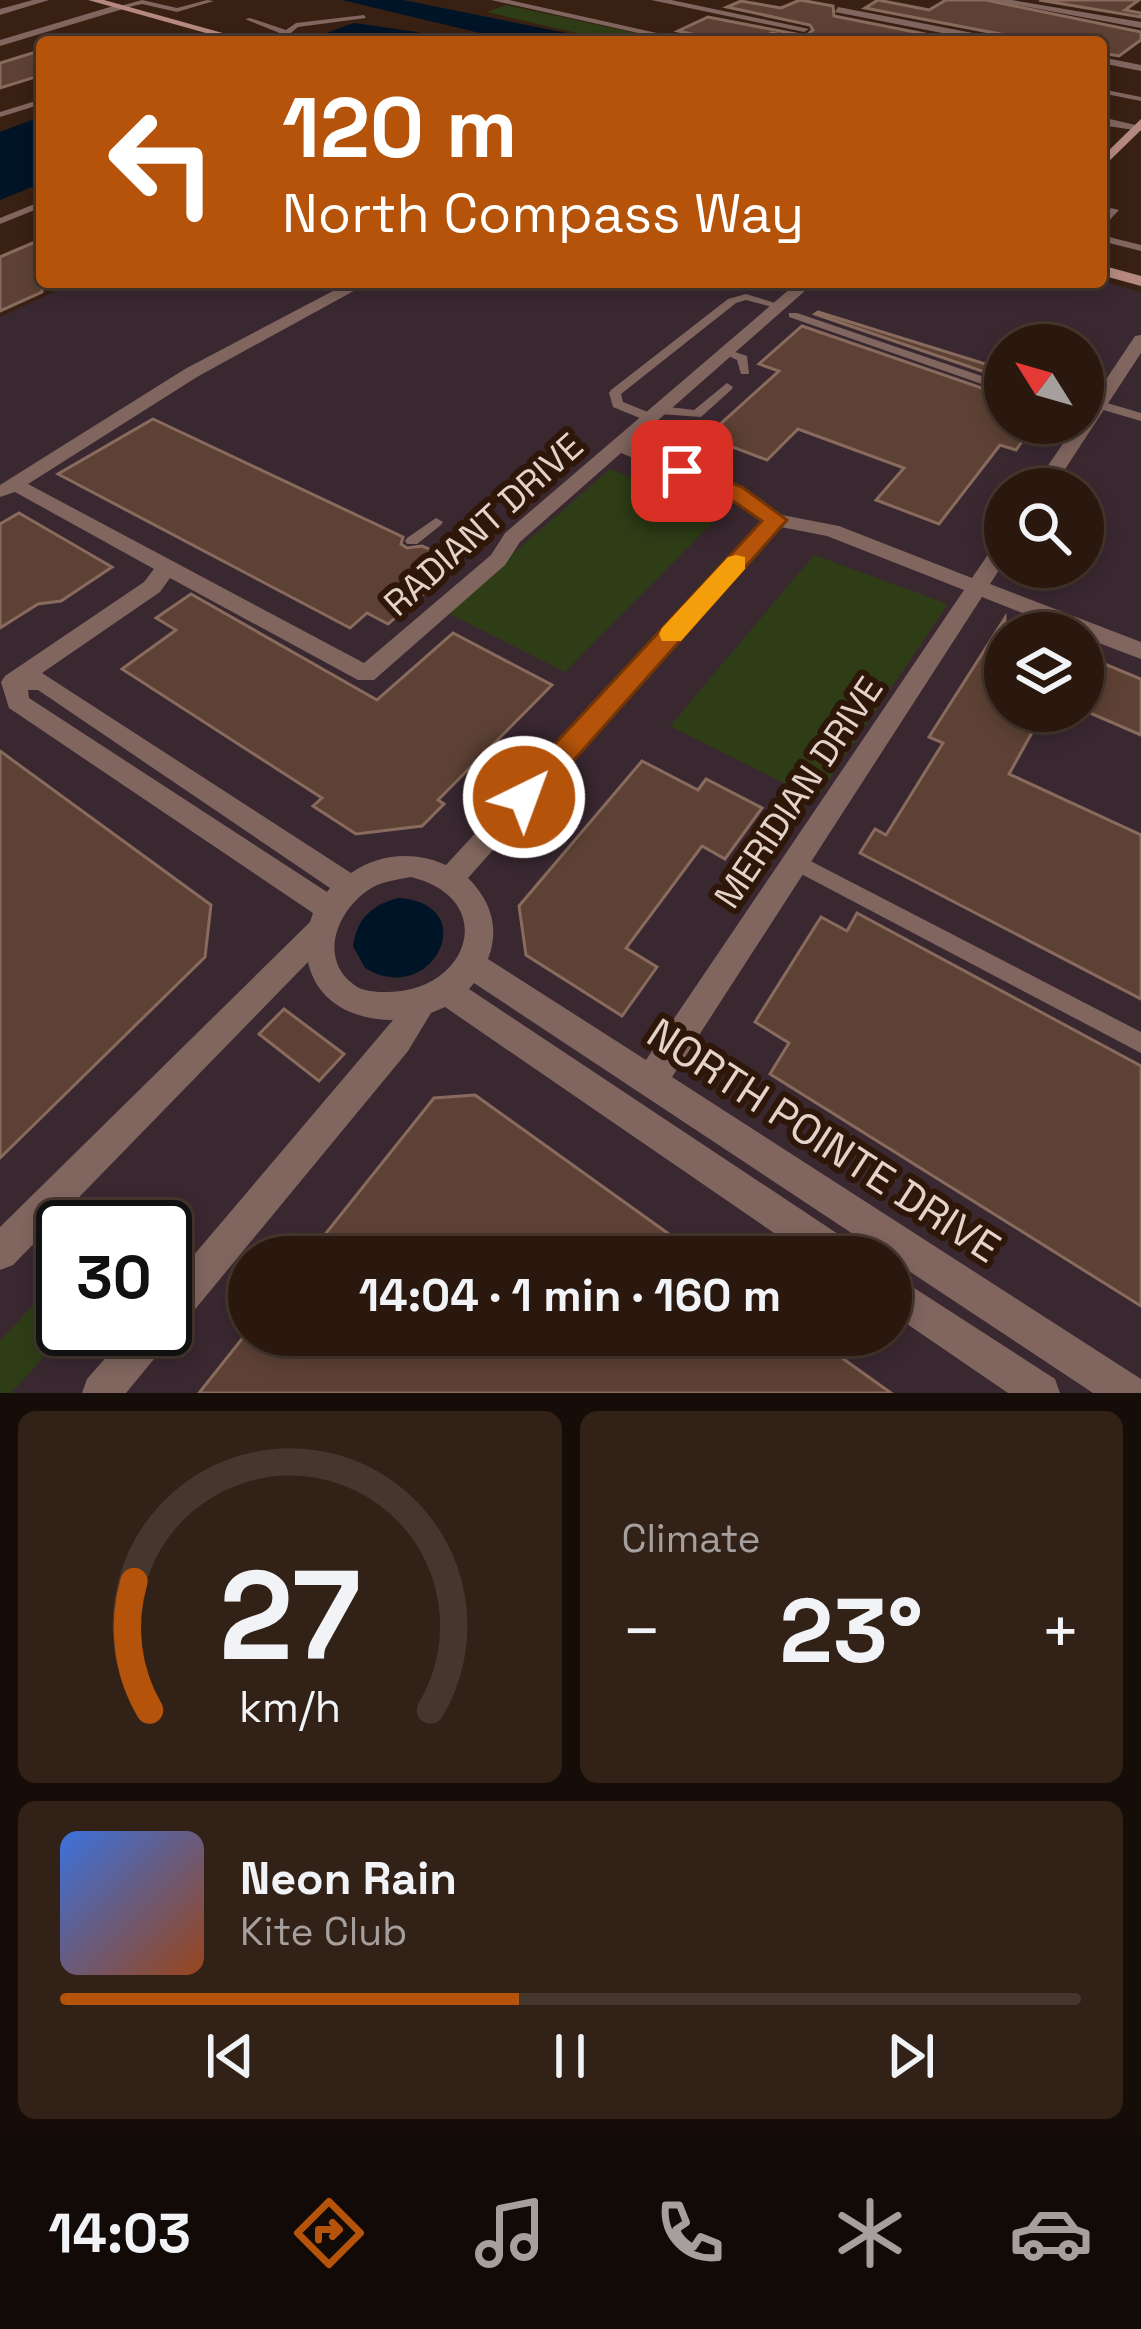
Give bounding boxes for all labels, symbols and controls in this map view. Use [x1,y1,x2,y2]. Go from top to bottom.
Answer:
text: 120 m [282,74,517,182]
icon: left [84,84,240,240]
text: North Compass Way [282,179,804,248]
north arrow [984,324,1104,444]
map controls [984,324,1104,732]
pin [631,420,733,522]
street label: RADIANT DRIVE [375,423,593,626]
icon: arrive [649,438,715,504]
button: search [984,468,1104,588]
button: layers [984,612,1104,732]
street label: MERIDIAN DRIVE [704,668,893,917]
position arrow [461,734,587,860]
street label: NORTH POINTE DRIVE [637,1007,1010,1274]
speed limit sign: 30 [36,1200,192,1356]
text: 14:04 · 1 min · 160 m [359,1267,781,1324]
text: Climate [622,1514,761,1563]
text: 27 [219,1536,361,1695]
text: 23° [779,1573,923,1688]
text: − [622,1589,662,1673]
text: + [1040,1589,1081,1673]
text: km/h [239,1680,341,1735]
text: Neon Rain [240,1850,457,1907]
text: Kite Club [240,1907,407,1956]
icon: previous [197,2023,263,2089]
icon: pause [537,2023,603,2089]
icon: next [878,2023,944,2089]
icon: directions [287,2191,371,2275]
icon: music [468,2191,552,2275]
icon: phone [648,2191,732,2275]
icon: climate [828,2191,912,2275]
icon: car [1009,2191,1093,2275]
text: 14:03 [48,2199,191,2268]

